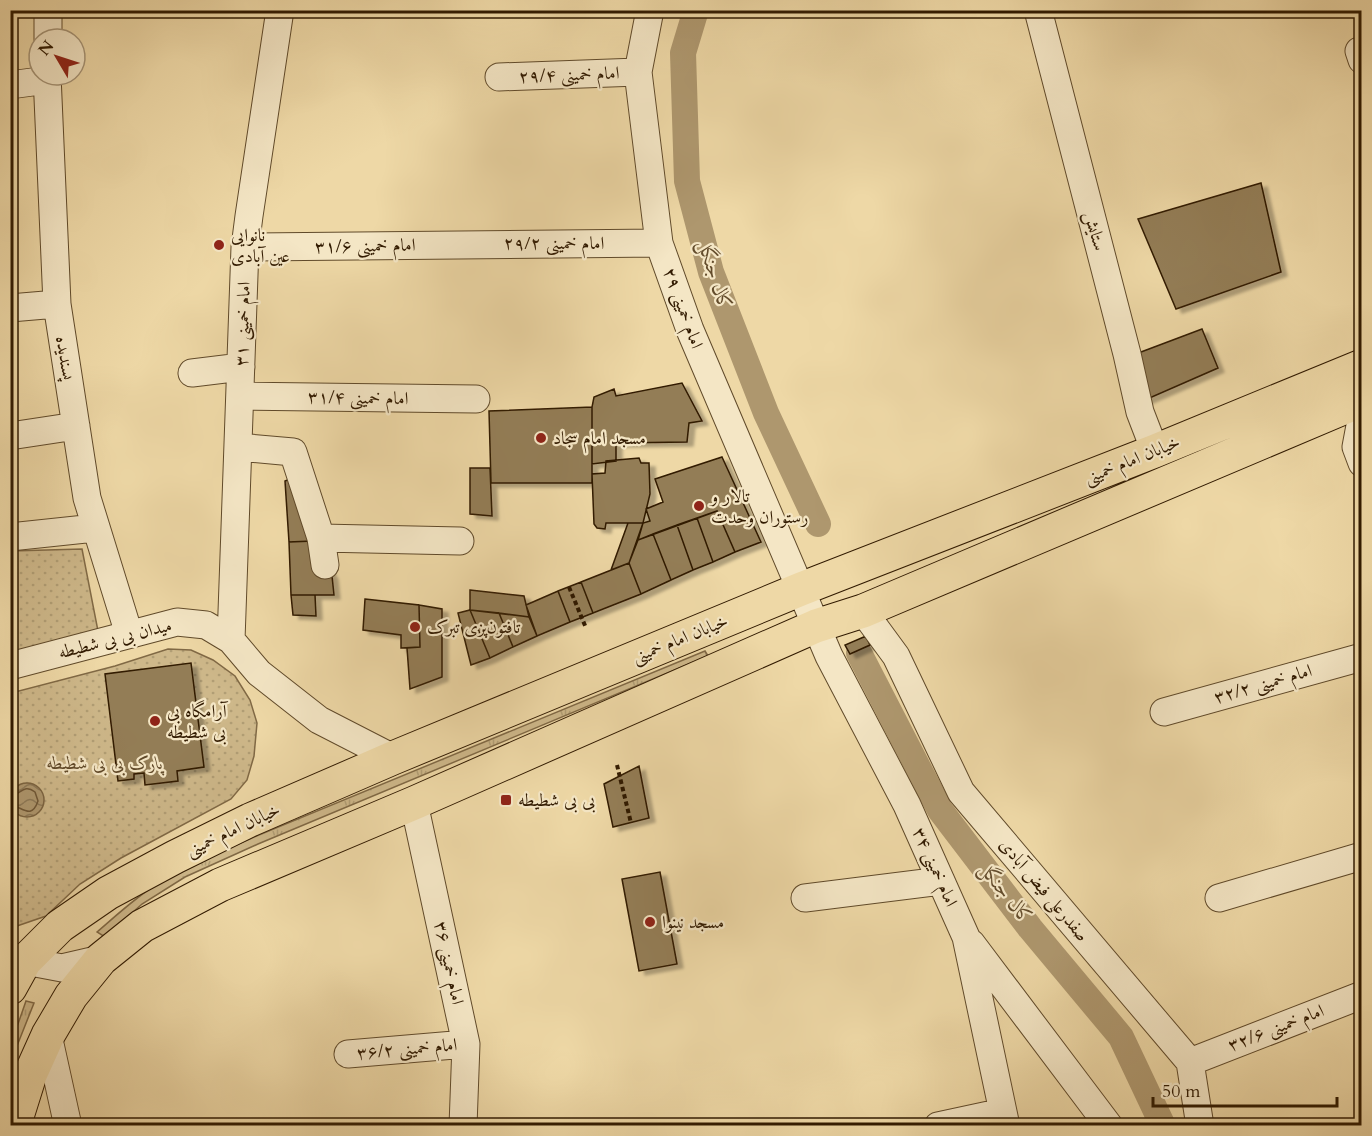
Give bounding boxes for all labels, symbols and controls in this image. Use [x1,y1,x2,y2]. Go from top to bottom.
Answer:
north arrow [27,27,87,87]
text: N [33,36,59,61]
street label: امام خمینی ۲۹/۴ [518,61,620,92]
street label: ستایش [1078,208,1112,254]
place label: نانوایی عین آبادی [231,223,290,269]
street label: امام خمینی ۲۹/۲ [504,231,605,259]
street label: امام خمینی ۳۱/۶ [314,233,416,262]
water label: کال جنگل [691,236,739,314]
marker: نانوایی عین آبادی [212,238,226,252]
street label: امام خمینی ۲۹ [654,264,709,353]
street label: امام خمینی ۳۱ [229,281,260,367]
street label: پسندیده [49,334,81,383]
street label: امام خمینی ۳۱/۴ [307,385,409,414]
place label: مسجد امام سجاد [553,426,646,454]
street label: خیابان امام خمینی [1080,429,1185,493]
marker: مسجد امام سجاد [534,431,548,445]
place label: تالار و رستوران وحدت [709,484,808,530]
marker: تالار و رستوران وحدت [692,499,706,513]
street label: خیابان امام خمینی [628,608,733,672]
street label: میدان بی بی شطیطه [56,613,174,665]
place label: تافتون‌پزی تبرک [427,615,521,640]
marker: تافتون‌پزی تبرک [408,620,422,634]
street label: امام خمینی ۳۲/۲ [1211,658,1316,713]
place label: آرامگاه بی بی شطیطه [167,699,229,745]
marker: آرامگاه بی بی شطیطه [148,714,162,728]
park label: پارک بی بی شطیطه [47,751,165,776]
place label: بی بی شطیطه [518,788,596,813]
marker: بی بی شطیطه [499,793,513,807]
street label: خیابان امام خمینی [182,797,286,866]
street label: امام خمینی ۳۴ [904,823,964,912]
street label: صفدرعلی فیض آبادی [993,833,1095,947]
water label: کال جنگل [972,856,1040,930]
place label: مسجد نینوا [662,910,724,935]
marker: مسجد نینوا [643,915,657,929]
street label: امام خمینی ۳۶ [425,919,470,1008]
street label: امام خمینی ۳۲/۶ [1224,998,1329,1061]
street label: امام خمینی ۳۶/۲ [356,1032,459,1069]
scale bar [1153,1070,1338,1108]
text: 50 m [1162,1079,1201,1104]

